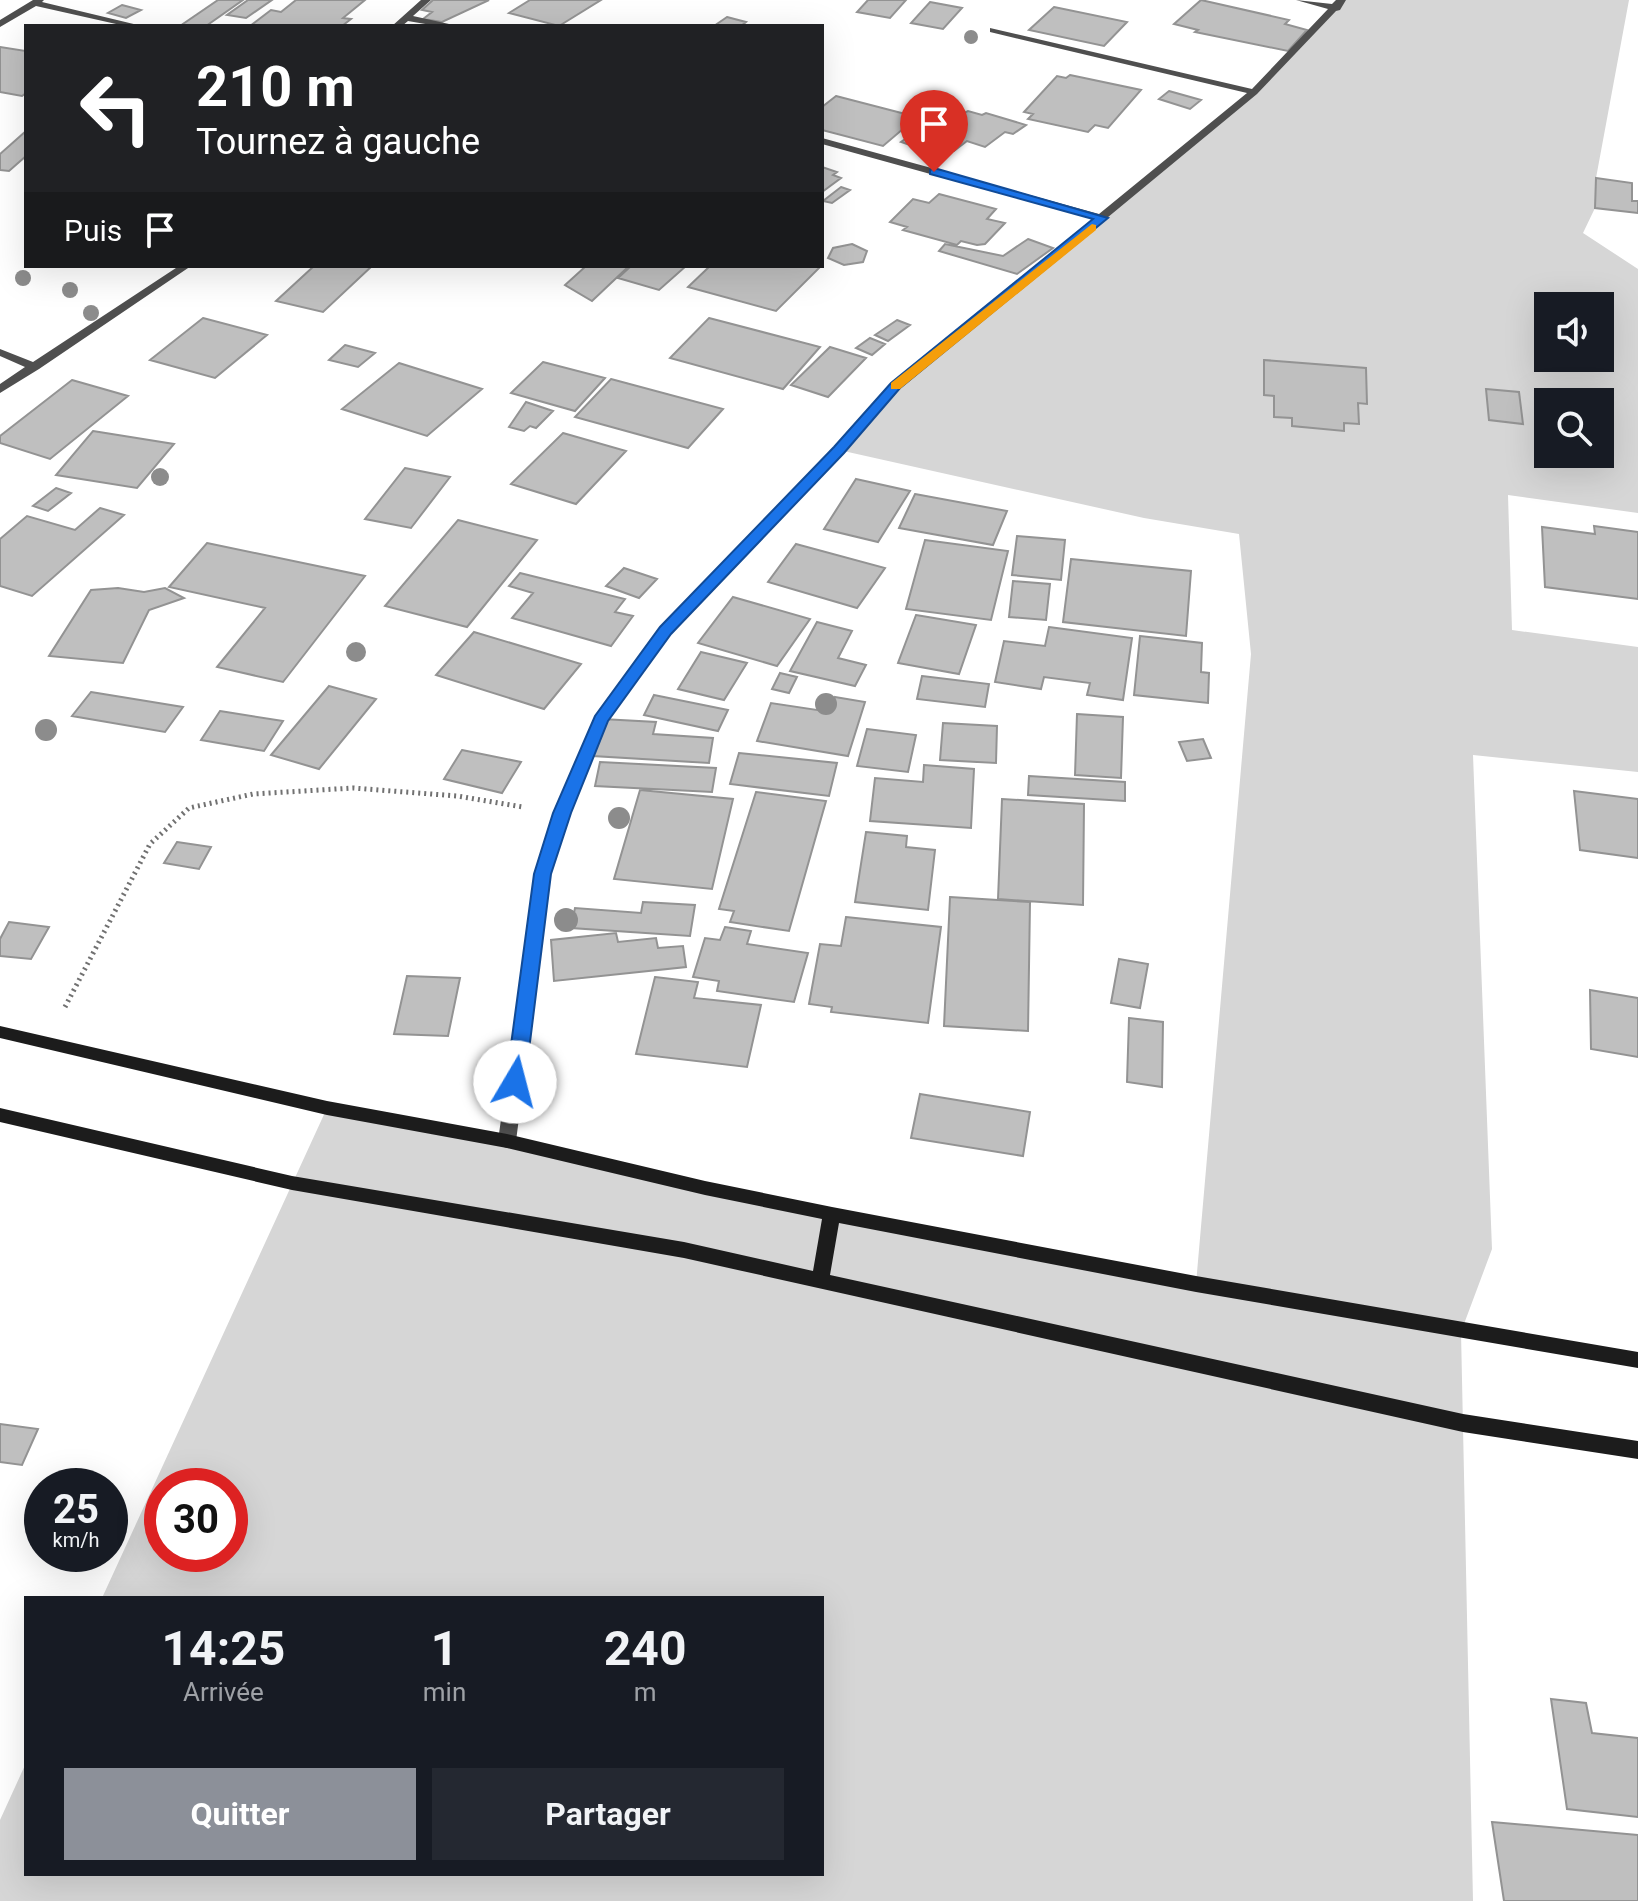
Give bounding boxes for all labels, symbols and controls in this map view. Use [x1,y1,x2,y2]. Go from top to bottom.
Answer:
text: 210 m [196,54,355,120]
icon: left [64,56,168,160]
pin [900,90,968,172]
icon: arrive [912,102,956,146]
text: Tournez à gauche [196,121,480,163]
icon: arrive [138,208,182,252]
text: Puis [64,213,122,248]
map controls [1534,292,1614,468]
button: sound [1534,292,1614,372]
button: search [1534,388,1614,468]
position arrow [473,1040,557,1124]
speed limit sign: 30 [144,1468,248,1572]
text: 25 [53,1486,99,1533]
text: km/h [53,1528,99,1552]
text: 14:25 [162,1620,285,1677]
text: 1 [431,1620,458,1677]
text: 240 [604,1620,686,1677]
text: Arrivée [183,1677,264,1707]
text: min [423,1677,466,1707]
text: m [634,1677,657,1707]
button: Quitter [64,1768,416,1860]
button: Partager [432,1768,784,1860]

